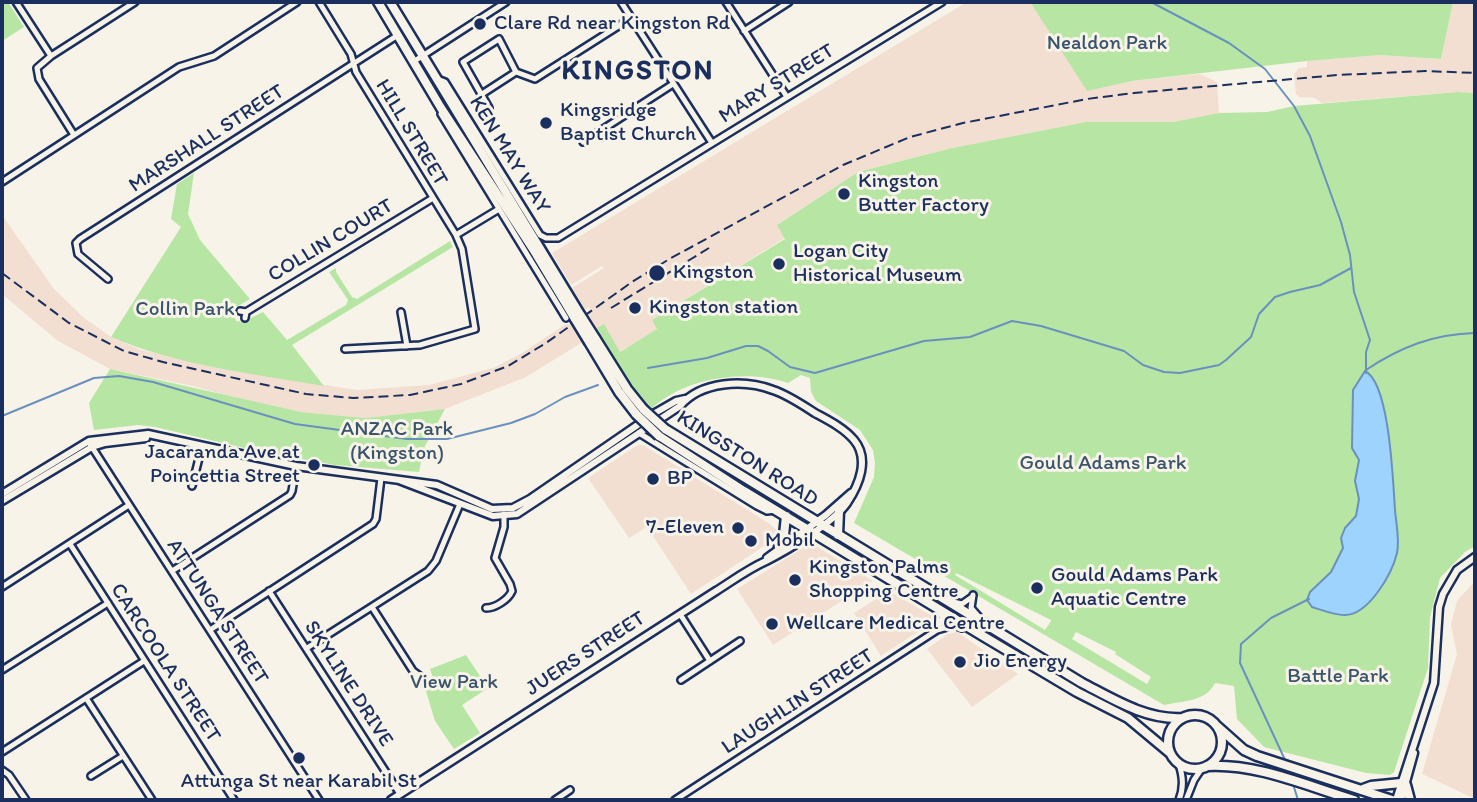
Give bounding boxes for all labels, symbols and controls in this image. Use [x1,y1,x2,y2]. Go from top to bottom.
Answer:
place label: Clare Rd near Kingston Rd [494,11,730,37]
marker: Clare Rd near Kingston Rd [472,16,488,32]
park label: Nealdon Park [1047,31,1167,57]
street label: MARY STREET [715,39,839,129]
district label: KINGSTON [562,55,714,89]
street label: HILL STREET [369,75,453,191]
street label: MARSHALL STREET [125,79,289,199]
street label: KEN MAY WAY [463,92,555,218]
place label: Kingsridge Baptist Church [560,98,696,148]
marker: Kingsridge Baptist Church [538,115,554,131]
place label: Kingston Butter Factory [858,169,989,219]
marker: Kingston Butter Factory [836,186,852,202]
street label: COLLIN COURT [264,194,398,288]
place label: Logan City Historical Museum [793,239,962,289]
marker: Logan City Historical Museum [771,256,787,272]
place label: Kingston [673,260,754,286]
marker: Kingston [647,263,667,283]
place label: Kingston station [649,295,798,321]
park label: Collin Park [135,297,235,323]
marker: Kingston station [627,300,643,316]
street label: KINGSTON ROAD [672,405,822,513]
park label: ANZAC Park (Kingston) [341,417,453,467]
place label: Jacaranda Ave at Poincettia Street [145,440,300,490]
park label: Gould Adams Park [1020,451,1186,477]
marker: Jacaranda Ave at Poincettia Street [306,457,322,473]
place label: BP [667,466,693,492]
marker: BP [645,471,661,487]
place label: 7-Eleven [646,515,724,541]
marker: 7-Eleven [730,520,746,536]
place label: Mobil [765,528,814,554]
marker: Mobil [743,533,759,549]
street label: ATTUNGA STREET [161,535,273,689]
place label: Kingston Palms Shopping Centre [809,555,958,605]
place label: Gould Adams Park Aquatic Centre [1051,563,1218,613]
marker: Kingston Palms Shopping Centre [787,572,803,588]
street label: CARCOOLA STREET [104,579,226,747]
marker: Gould Adams Park Aquatic Centre [1029,580,1045,596]
street label: JUERS STREET [522,606,650,702]
place label: Wellcare Medical Centre [786,611,1005,637]
street label: SKYLINE DRIVE [298,616,398,752]
marker: Wellcare Medical Centre [764,616,780,632]
street label: LAUGHLIN STREET [717,644,879,760]
place label: Jio Energy [974,649,1067,675]
marker: Jio Energy [952,654,968,670]
park label: Battle Park [1287,664,1389,690]
park label: View Park [410,670,498,696]
marker: Attunga St near Karabil St [291,750,307,766]
place label: Attunga St near Karabil St [181,769,417,795]

